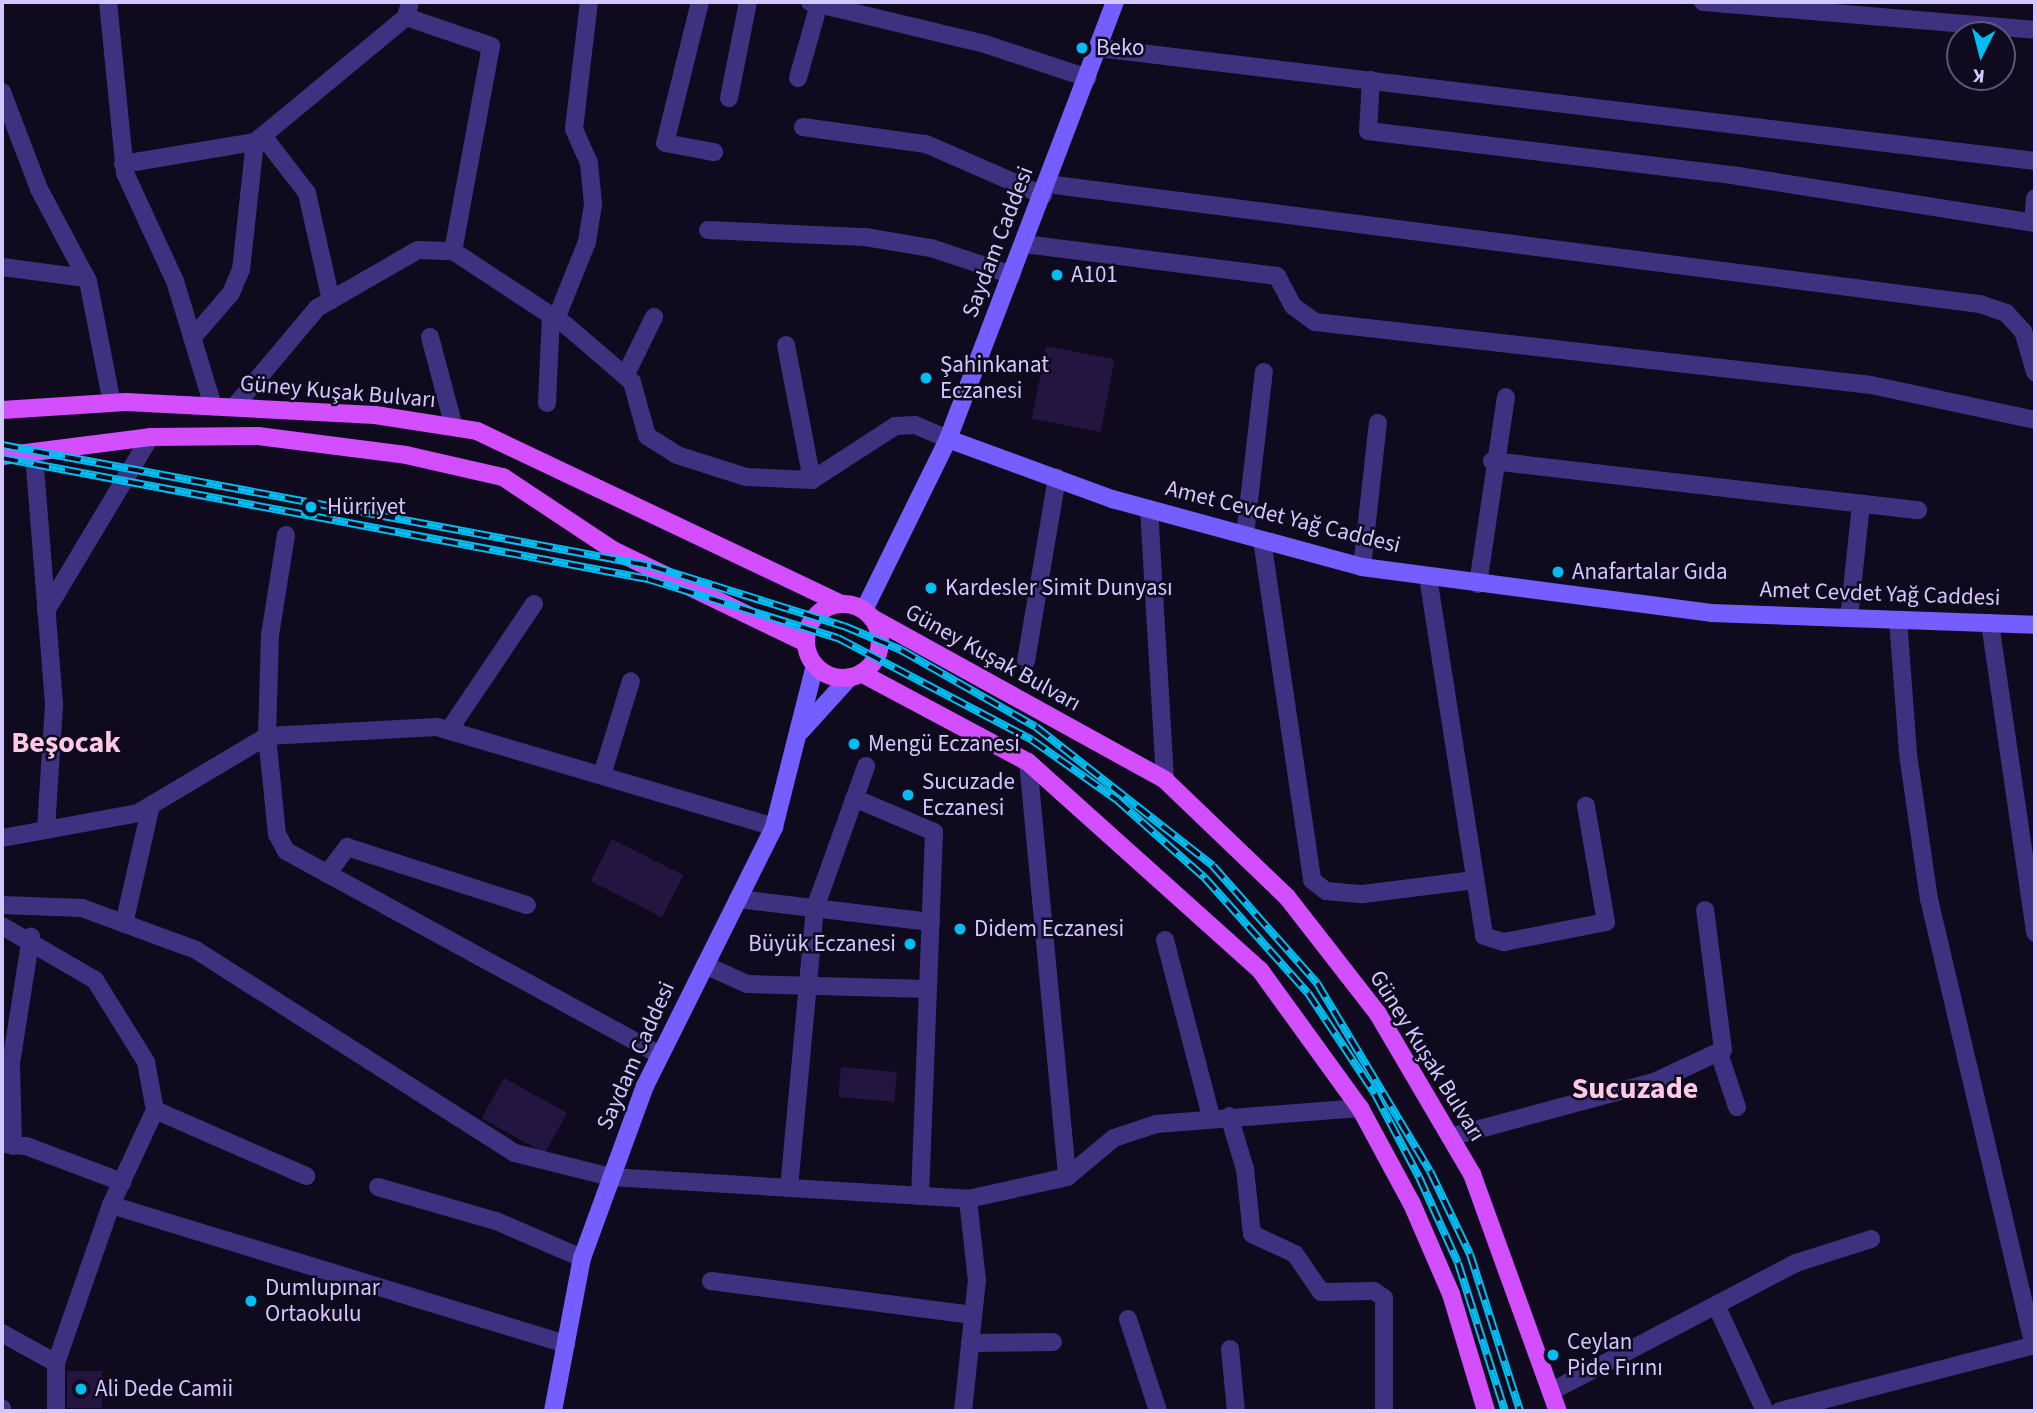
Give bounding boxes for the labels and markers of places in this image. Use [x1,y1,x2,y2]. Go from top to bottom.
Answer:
place label: Beko [1096,34,1144,62]
marker: Beko [1074,40,1090,56]
place label: A101 [1071,261,1118,289]
marker: A101 [1049,267,1065,283]
place label: Şahinkanat Eczanesi [940,351,1049,405]
marker: Şahinkanat Eczanesi [918,370,934,386]
place label: Hürriyet [327,493,406,521]
marker: Hürriyet [301,497,321,517]
place label: Anafartalar Gıda [1572,558,1728,586]
marker: Anafartalar Gıda [1550,564,1566,580]
place label: Kardesler Simit Dunyası [945,574,1173,602]
marker: Kardesler Simit Dunyası [923,580,939,596]
place label: Mengü Eczanesi [868,730,1020,758]
marker: Mengü Eczanesi [846,736,862,752]
place label: Sucuzade Eczanesi [922,768,1015,822]
marker: Sucuzade Eczanesi [900,787,916,803]
place label: Didem Eczanesi [974,915,1124,943]
marker: Didem Eczanesi [952,921,968,937]
place label: Büyük Eczanesi [748,930,896,958]
marker: Büyük Eczanesi [902,936,918,952]
place label: Dumlupınar Ortaokulu [265,1274,380,1328]
marker: Dumlupınar Ortaokulu [243,1293,259,1309]
place label: Ceylan Pide Fırını [1567,1328,1663,1382]
marker: Ceylan Pide Fırını [1545,1347,1561,1363]
place label: Ali Dede Camii [95,1375,233,1403]
marker: Ali Dede Camii [73,1381,89,1397]

